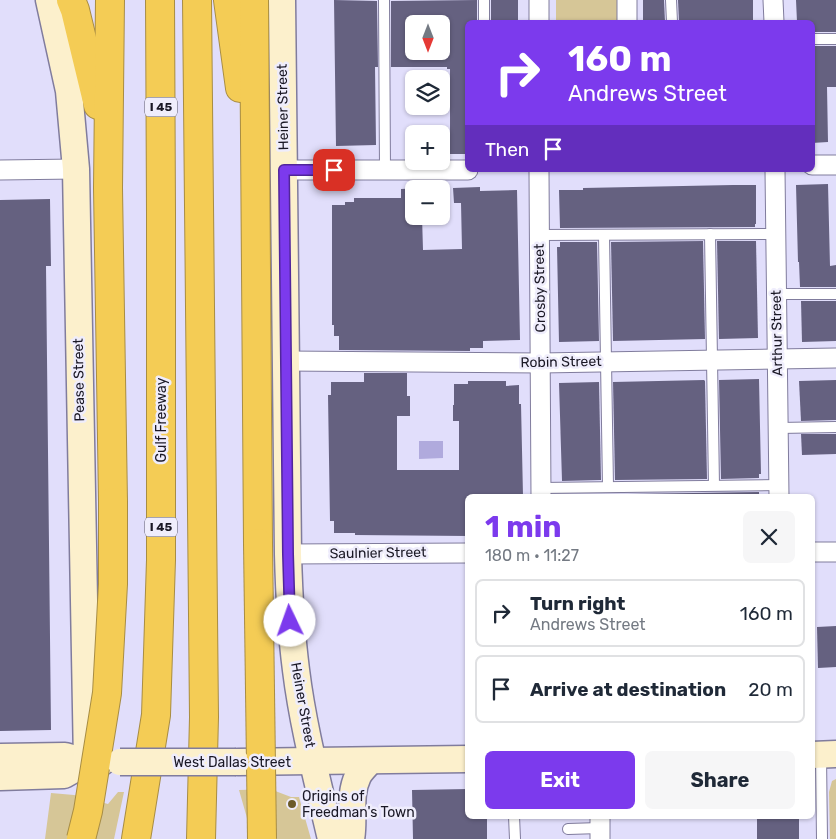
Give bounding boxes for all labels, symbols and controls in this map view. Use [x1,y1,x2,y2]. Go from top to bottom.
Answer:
north arrow [405,15,450,60]
map controls [405,15,450,225]
text: 160 m [568,38,672,80]
icon: right [485,40,550,105]
street label: Heiner Street [274,63,292,150]
button: layers [405,70,450,115]
text: Andrews Street [568,80,727,107]
road number: I 45 [145,98,177,116]
button: + [405,125,450,170]
icon: arrive [539,135,567,163]
text: Then [485,138,529,161]
pin [313,149,355,191]
icon: arrive [320,156,348,184]
button: − [405,180,450,225]
street label: Crosby Street [531,243,549,333]
street label: Arthur Street [768,289,786,376]
street label: Pease Street [70,338,88,422]
street label: Robin Street [520,353,602,371]
street label: Gulf Freeway [153,377,170,462]
text: 1 min [485,509,562,545]
button: close [743,511,795,563]
road number: I 45 [145,518,177,536]
street label: Saulnier Street [329,544,427,562]
text: 180 m · 11:27 [485,546,579,565]
text: Turn right [530,592,625,615]
position arrow [263,594,315,646]
icon: right [487,599,515,627]
text: 160 m [740,602,793,625]
text: Andrews Street [530,615,646,634]
street label: Heiner Street [287,661,319,750]
icon: arrive [487,675,515,703]
text: Arrive at destination [530,678,726,701]
text: 20 m [748,678,793,701]
button: Exit [485,751,635,809]
button: Share [645,751,795,809]
street label: West Dallas Street [173,754,291,771]
place label: Origins of Freedman's Town [302,788,415,821]
marker: Origins of Freedman's Town [286,798,298,810]

